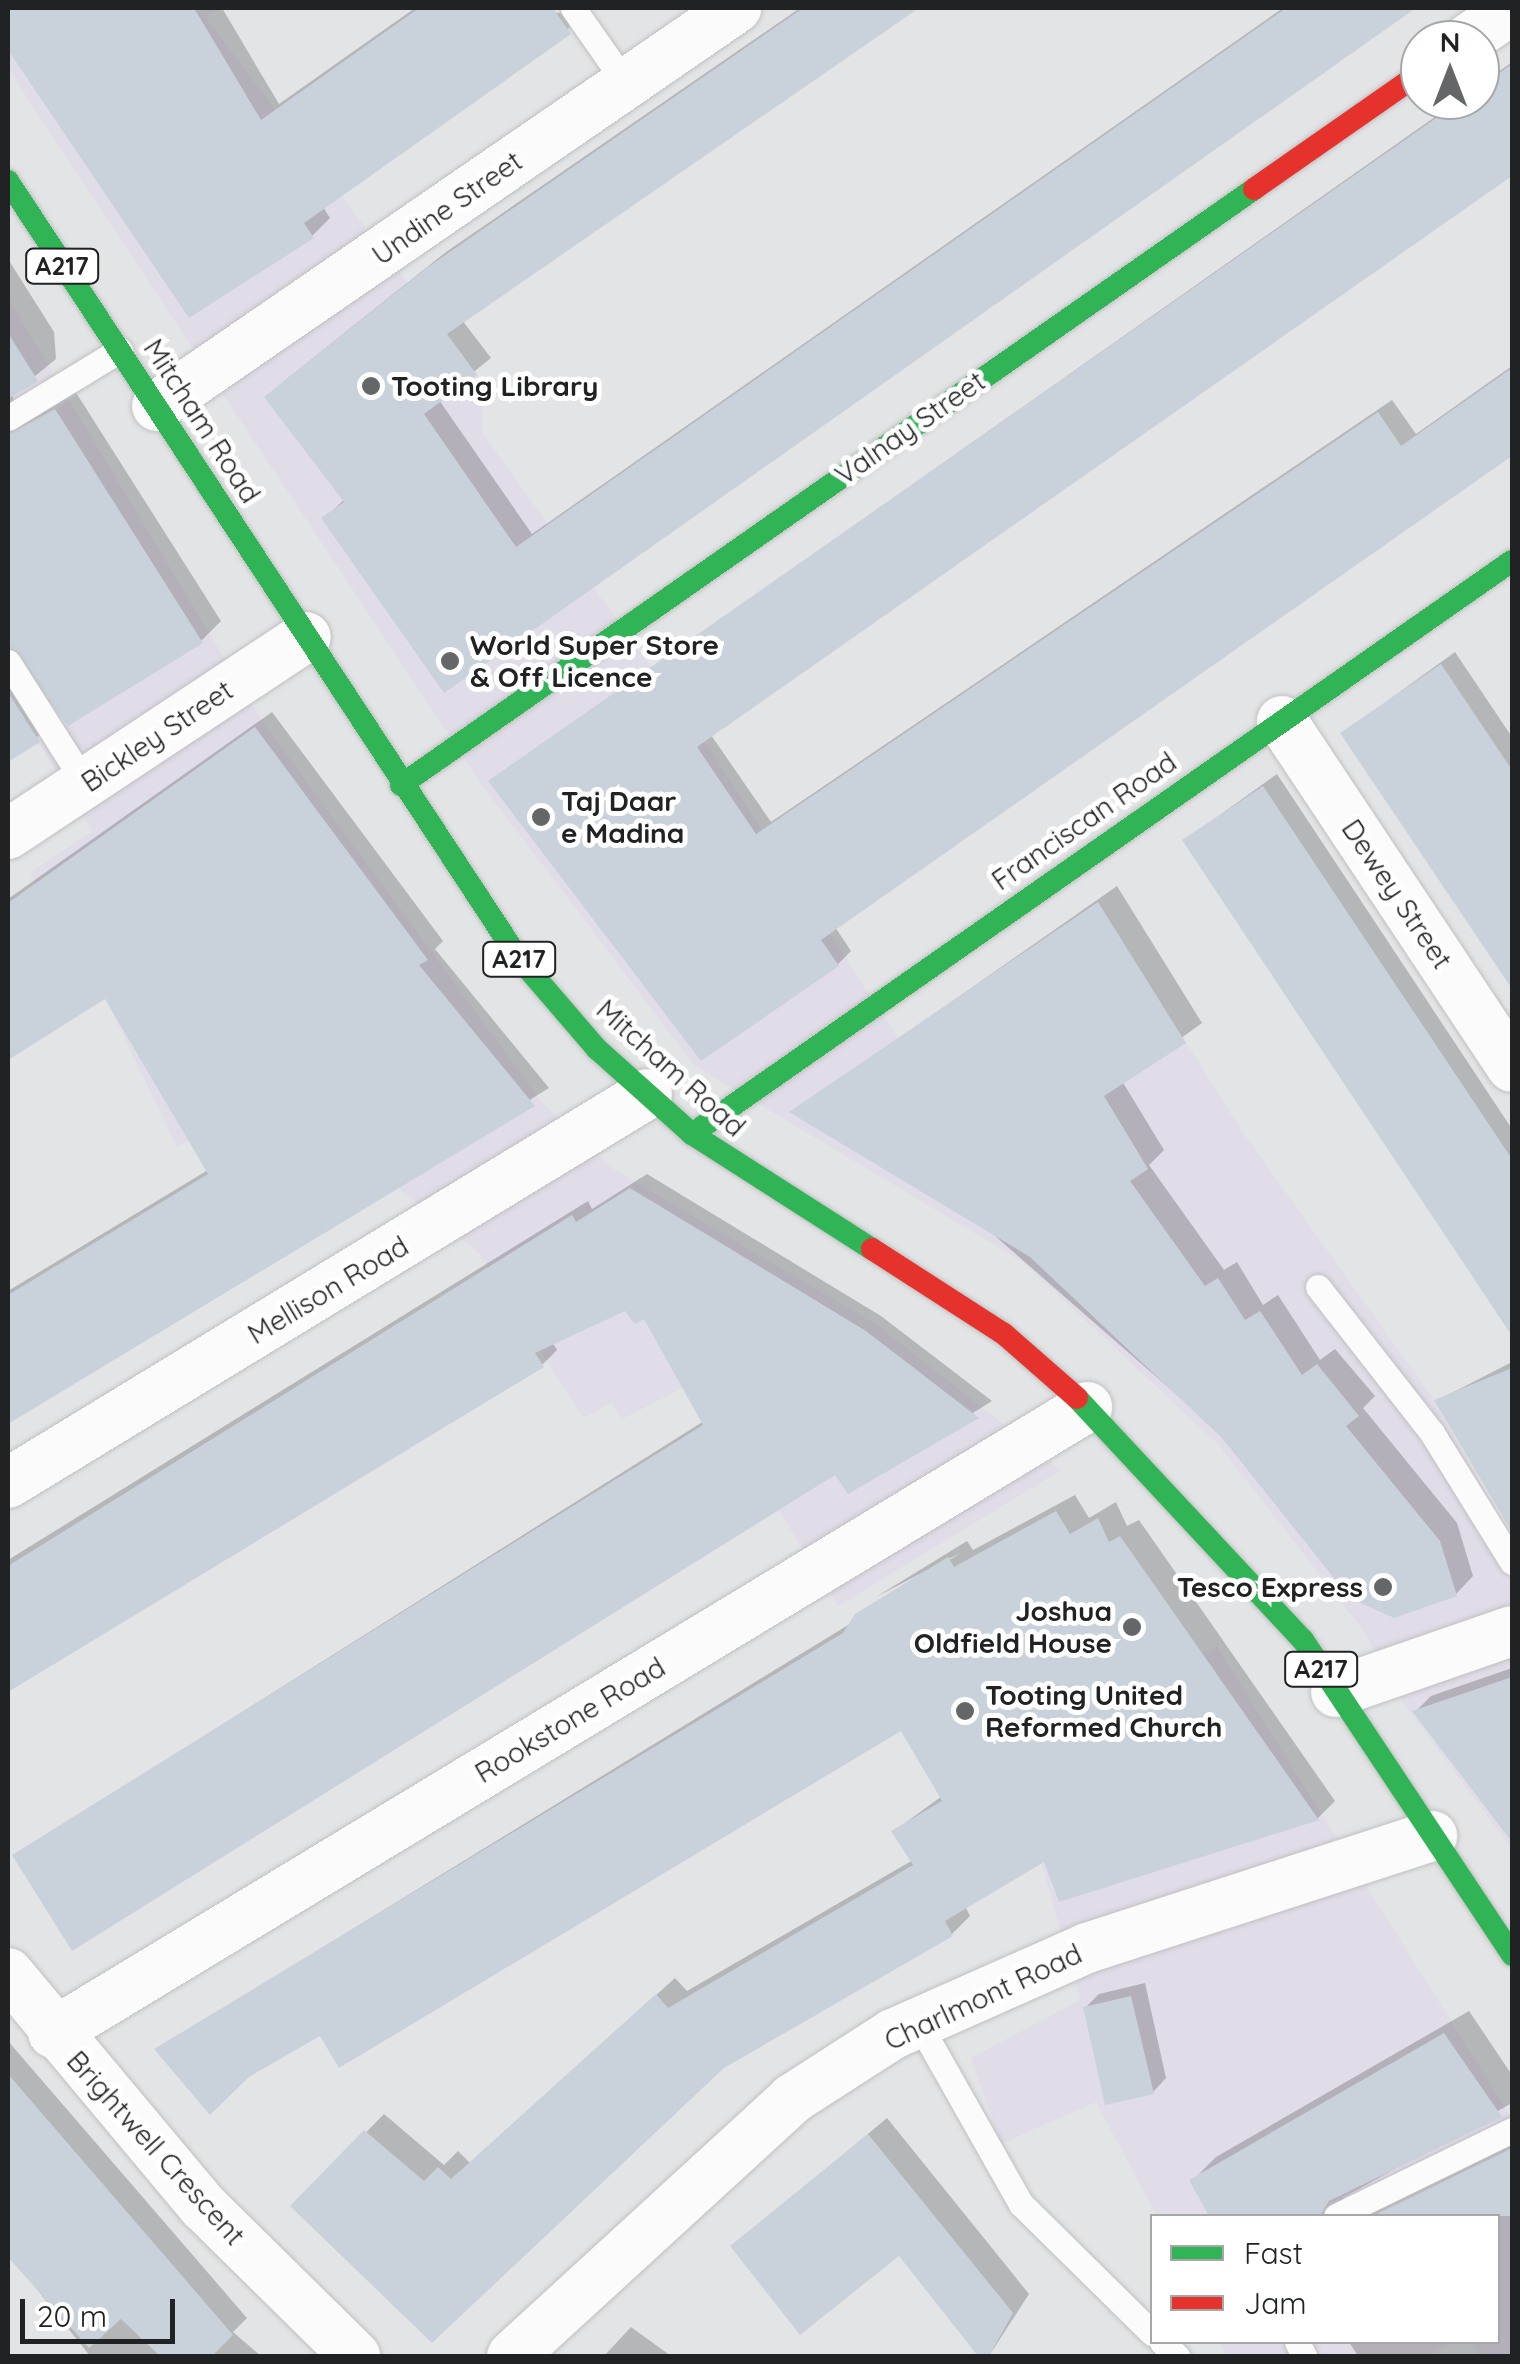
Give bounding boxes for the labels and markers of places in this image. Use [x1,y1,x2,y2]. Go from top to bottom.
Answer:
place label: Tooting Library [391,369,598,403]
marker: Tooting Library [360,375,382,397]
place label: World Super Store & Off Licence [470,628,719,694]
marker: World Super Store & Off Licence [439,650,461,672]
place label: Taj Daar e Madina [561,784,684,850]
marker: Taj Daar e Madina [530,806,552,828]
place label: Tesco Express [1177,1570,1363,1604]
marker: Tesco Express [1372,1576,1394,1598]
place label: Joshua Oldfield House [914,1594,1112,1660]
marker: Joshua Oldfield House [1121,1616,1143,1638]
place label: Tooting United Reformed Church [985,1678,1222,1744]
marker: Tooting United Reformed Church [954,1700,976,1722]

